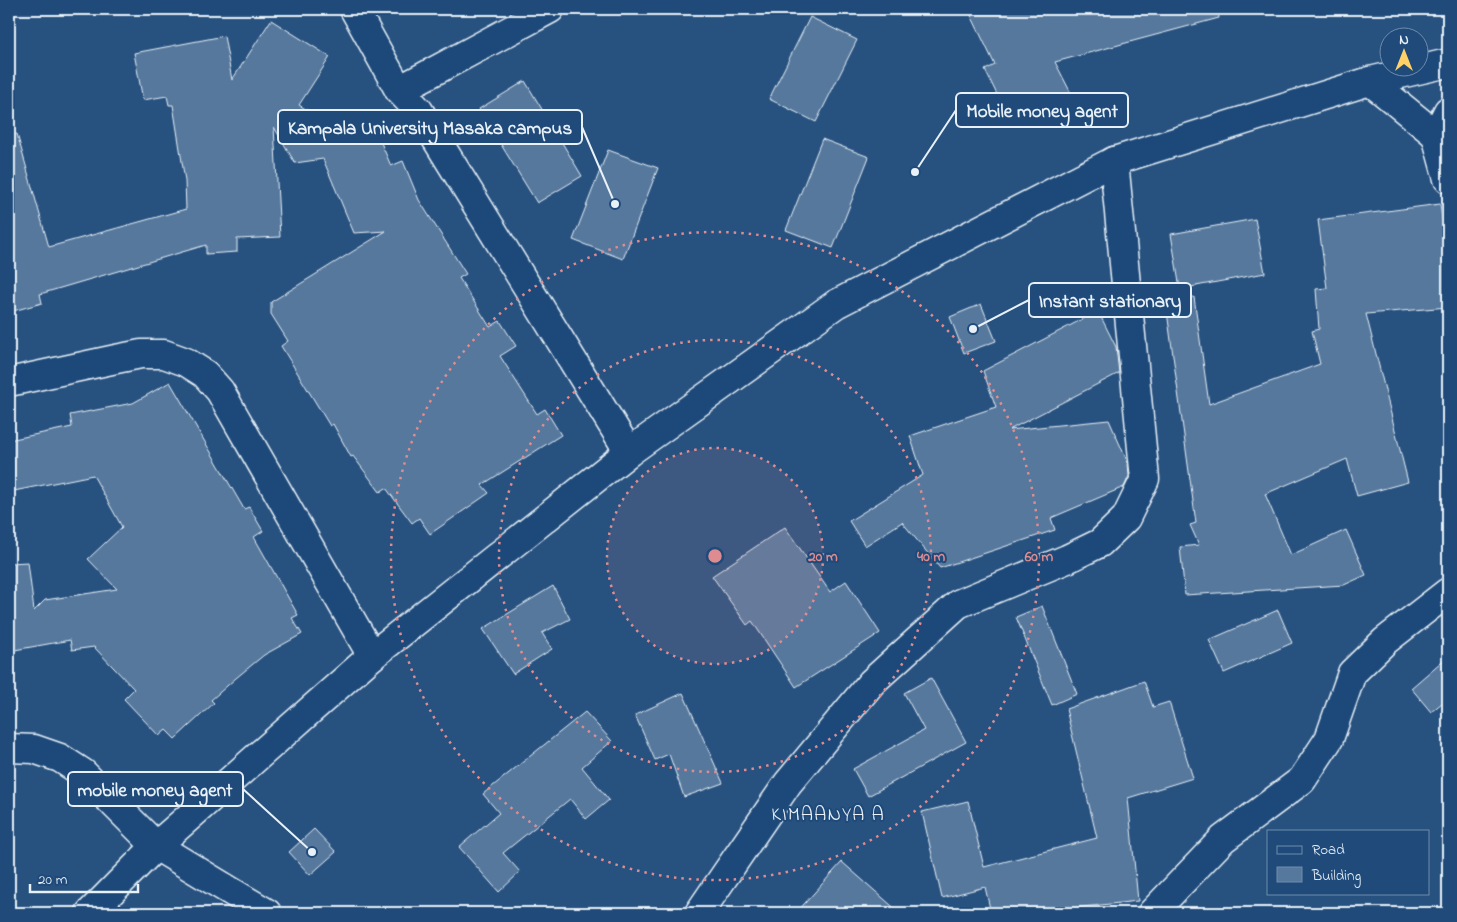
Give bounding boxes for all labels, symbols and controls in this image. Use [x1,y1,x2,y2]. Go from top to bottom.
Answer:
north arrow [1380,28,1430,78]
text: N [1399,30,1409,51]
callout: Mobile money agent [956,93,1128,127]
text: Mobile money agent [966,99,1118,128]
callout: Kampala University Masaka campus [278,110,582,144]
text: Kampala University Masaka campus [288,116,572,145]
callout: Instant stationary [1029,283,1191,317]
text: Instant stationary [1039,289,1182,318]
text: 20 m [807,546,838,568]
text: 40 m [916,546,945,568]
text: 60 m [1024,546,1054,568]
centre of rings [706,547,724,565]
callout: mobile money agent [68,772,243,806]
text: mobile money agent [78,778,233,807]
district label: KIMAANYA A [771,801,885,830]
legend [1267,830,1430,894]
text: Road [1312,839,1345,861]
scale bar [30,862,138,894]
text: Building [1311,865,1361,888]
text: 20 m [38,869,68,891]

